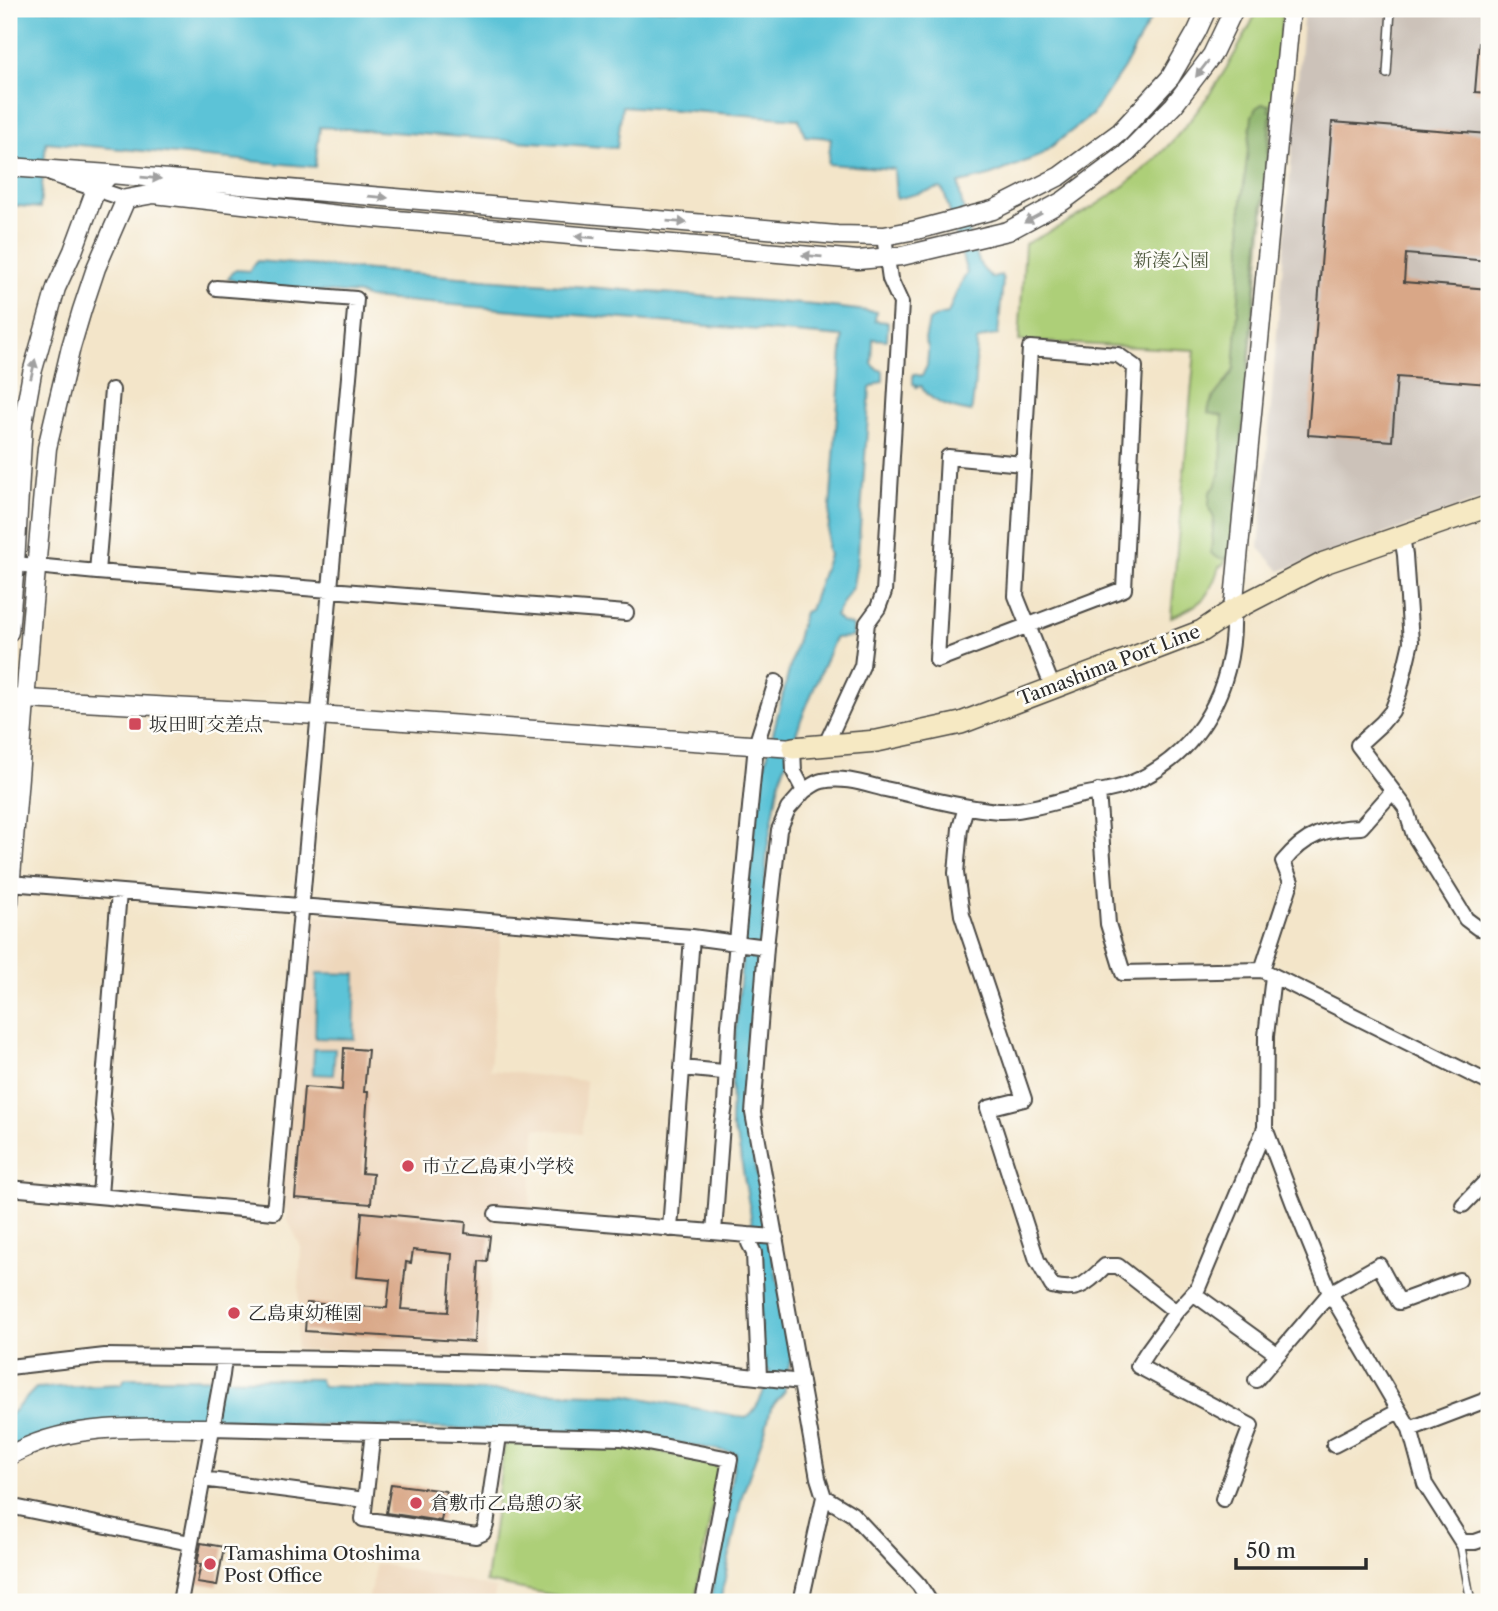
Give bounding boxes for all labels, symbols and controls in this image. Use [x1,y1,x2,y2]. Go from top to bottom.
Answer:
one-way arrow [1194,59,1209,77]
one-way arrow [140,173,162,184]
one-way arrow [367,192,389,203]
one-way arrow [1023,212,1043,224]
one-way arrow [667,217,689,228]
one-way arrow [574,231,596,242]
park label: 新湊公園 [1133,249,1209,272]
one-way arrow [801,251,823,262]
one-way arrow [28,358,39,380]
street label: Tamashima Port Line [1015,620,1203,710]
place label: 坂田町交差点 [149,713,263,736]
marker: 坂田町交差点 [127,716,143,732]
place label: 市立乙島東小学校 [422,1155,574,1178]
marker: 市立乙島東小学校 [400,1158,416,1174]
place label: 乙島東幼稚園 [248,1302,362,1325]
marker: 乙島東幼稚園 [226,1305,242,1321]
place label: 倉敷市乙島憩の家 [430,1492,582,1515]
marker: 倉敷市乙島憩の家 [408,1495,424,1511]
scale bar [1236,1527,1365,1571]
text: 50 m [1246,1538,1296,1563]
place label: Tamashima Otoshima Post Office [224,1542,420,1587]
marker: Tamashima Otoshima Post Office [202,1556,218,1572]

